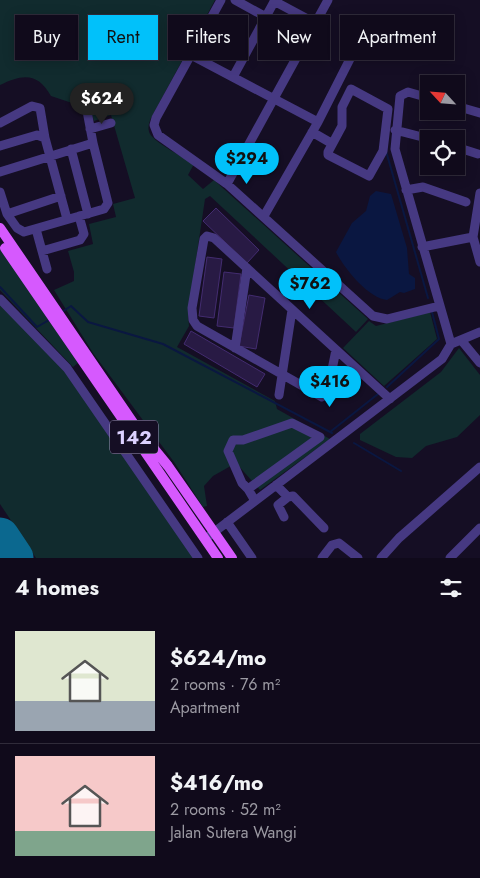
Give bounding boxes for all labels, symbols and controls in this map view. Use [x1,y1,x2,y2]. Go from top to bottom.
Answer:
chip: Buy [15,15,78,60]
chip: Rent [88,15,158,60]
chip: Filters [168,15,248,60]
chip: New [258,15,330,60]
chip: Apartment [340,15,454,60]
north arrow [420,75,465,120]
map controls [420,75,465,175]
pin: $624 [72,82,132,125]
text: $624 [81,87,123,110]
button: locate [420,130,465,175]
pin: $294 [217,142,277,185]
text: $294 [226,147,268,170]
pin: $762 [280,268,340,310]
text: $762 [290,272,330,295]
pin: $416 [300,366,360,408]
text: $416 [310,370,350,393]
road number: 142 [110,421,158,454]
text: 4 homes [15,573,99,603]
icon: filters [437,574,465,602]
text: $624/mo [170,643,266,673]
icon: home [55,651,115,711]
text: 2 rooms · 76 m² [170,673,280,696]
text: Apartment [170,696,240,719]
text: $416/mo [170,768,263,798]
icon: home [55,776,115,836]
text: 2 rooms · 52 m² [170,798,281,821]
text: Jalan Sutera Wangi [170,821,297,844]

